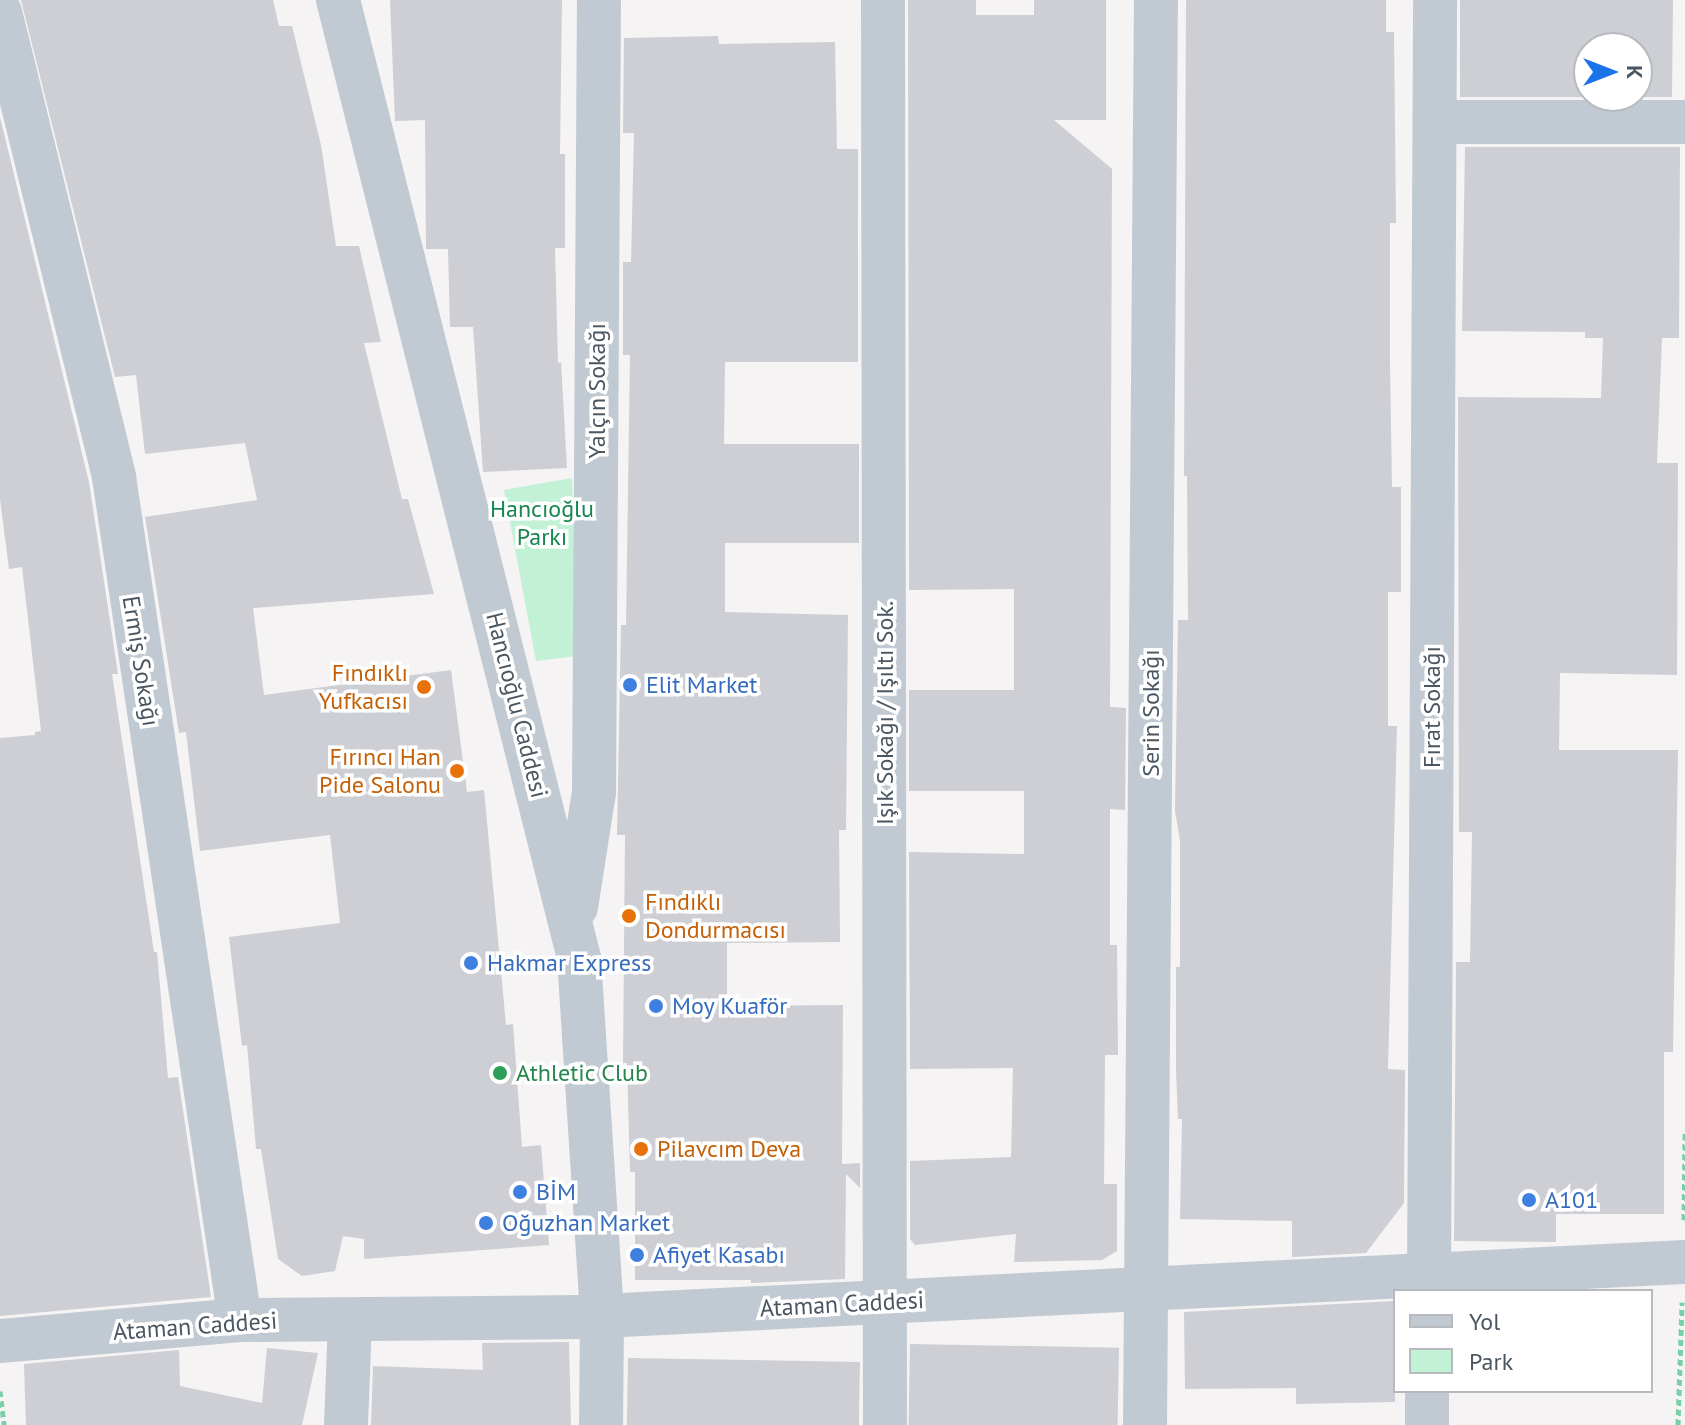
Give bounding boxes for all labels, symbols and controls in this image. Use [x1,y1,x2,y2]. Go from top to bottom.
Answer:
north arrow [1573,32,1653,112]
text: K [1621,65,1649,79]
street label: Yalçın Sokağı [583,323,611,459]
park label: Hancıoğlu Parkı [490,495,594,551]
street label: Ermiş Sokağı [116,594,166,728]
street label: Işık Sokağı / Işıltı Sok. [871,601,899,825]
street label: Hancıoğlu Caddesi [480,609,554,801]
street label: Fırat Sokağı [1418,646,1446,768]
street label: Serin Sokağı [1137,649,1165,777]
place label: Fındıklı Yufkacısı [319,659,408,715]
place label: Elit Market [646,671,757,699]
marker: Elit Market [621,676,639,694]
marker: Fındıklı Yufkacısı [415,678,433,696]
place label: Fırıncı Han Pide Salonu [319,743,441,799]
marker: Fırıncı Han Pide Salonu [448,762,466,780]
place label: Fındıklı Dondurmacısı [645,888,786,944]
marker: Fındıklı Dondurmacısı [620,907,638,925]
place label: Hakmar Express [487,949,651,977]
marker: Hakmar Express [462,954,480,972]
place label: Moy Kuaför [672,992,788,1020]
marker: Moy Kuaför [647,997,665,1015]
place label: Athletic Club [516,1059,649,1087]
marker: Athletic Club [491,1064,509,1082]
place label: Pilavcım Deva [657,1135,801,1163]
marker: Pilavcım Deva [632,1140,650,1158]
place label: BİM [536,1178,576,1206]
marker: BİM [511,1183,529,1201]
place label: A101 [1545,1186,1598,1214]
marker: A101 [1520,1191,1538,1209]
place label: Oğuzhan Market [502,1209,670,1237]
marker: Oğuzhan Market [477,1214,495,1232]
place label: Afiyet Kasabı [653,1241,785,1269]
marker: Afiyet Kasabı [628,1246,646,1264]
street label: Ataman Caddesi [759,1285,925,1323]
legend [1393,1289,1653,1393]
street label: Ataman Caddesi [112,1306,278,1346]
text: Yol [1469,1306,1500,1337]
text: Park [1469,1346,1513,1377]

